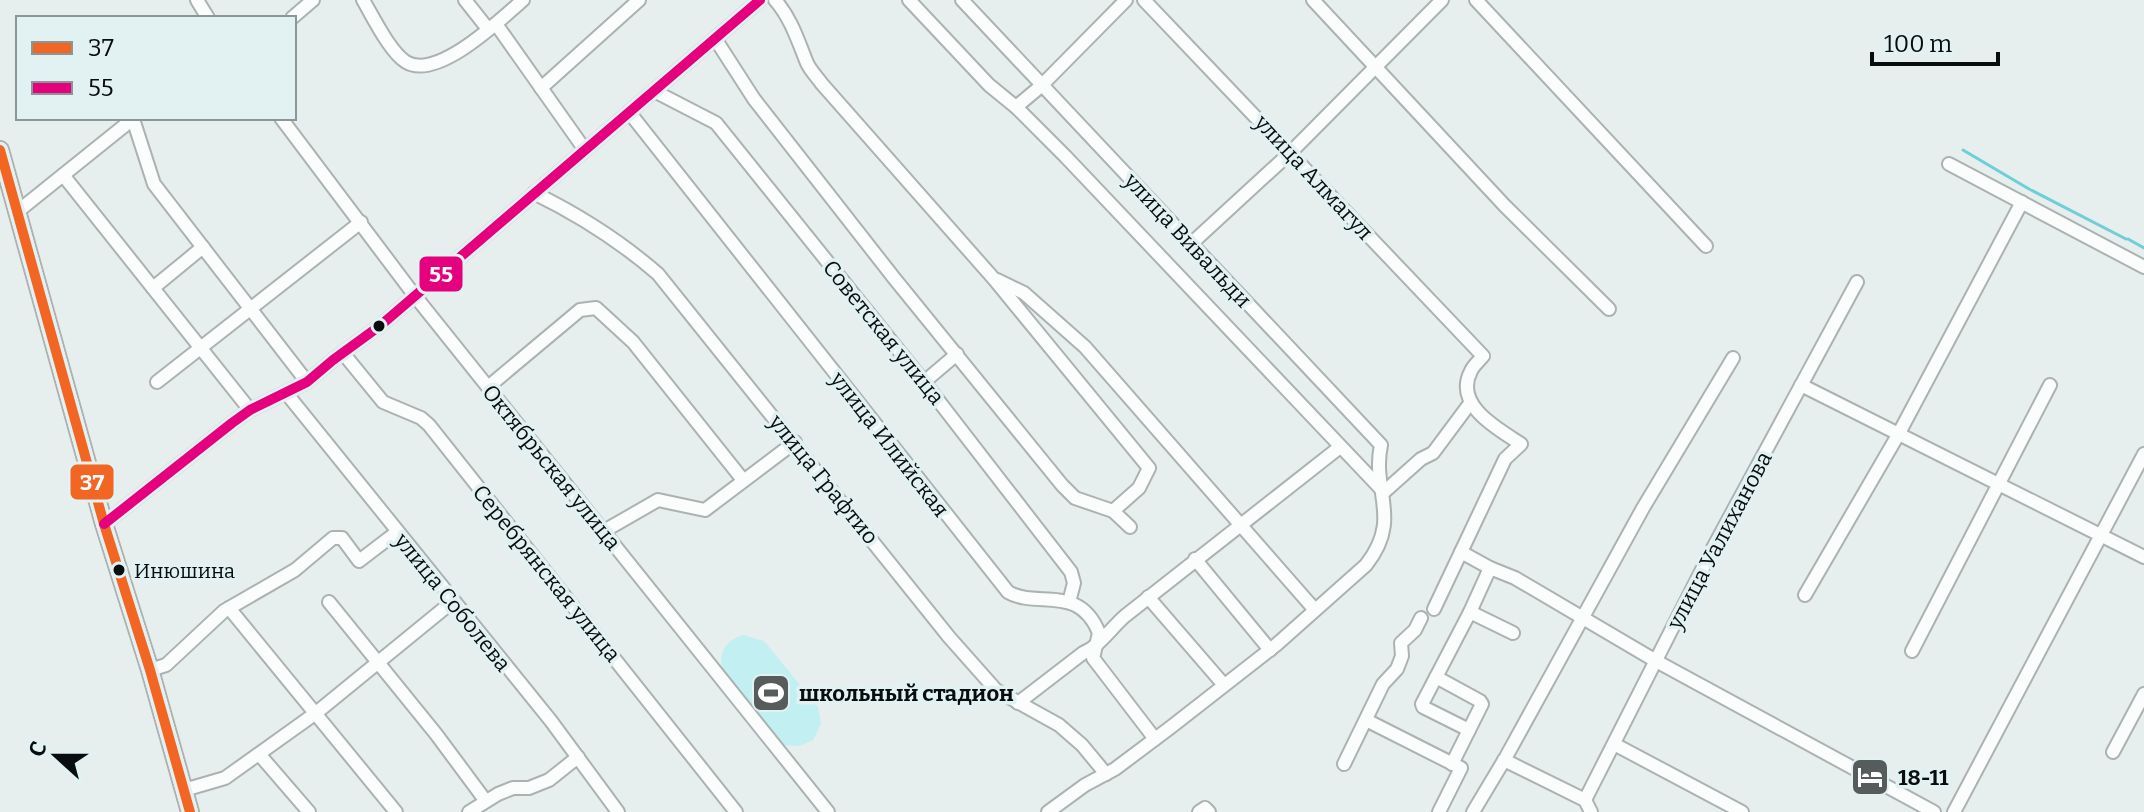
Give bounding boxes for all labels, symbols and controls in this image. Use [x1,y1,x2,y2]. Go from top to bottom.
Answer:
legend [16,16,296,120]
scale bar [1872,16,1998,66]
text: 100 m [1884,30,1952,58]
text: 37 [88,34,114,62]
text: 55 [88,74,114,102]
street label: улица Алмагул [1248,108,1379,246]
street label: улица Вивальди [1118,167,1257,313]
line badge: 55 [418,255,464,293]
street label: Советская улица [817,255,950,410]
text: 55 [429,261,453,288]
unlabelled marker [371,318,387,334]
street label: улица Илийская [824,366,955,522]
street label: Октябрьская улица [477,379,627,556]
street label: улица Графтио [762,408,884,550]
street label: улица Уалиханова [1661,447,1778,635]
line badge: 37 [69,463,115,501]
text: 37 [80,469,104,496]
street label: Серебрянская улица [467,479,626,667]
street label: улица Соболева [388,527,517,677]
place label: Инюшина [134,559,235,583]
marker: Инюшина [111,562,127,578]
sports icon: школьный стадион [750,672,792,714]
place label: школьный стадион [799,680,1014,707]
north arrow [16,716,96,796]
text: С [23,738,53,760]
hotel icon: 18-11 [1849,756,1891,798]
place label: 18-11 [1898,764,1949,791]

